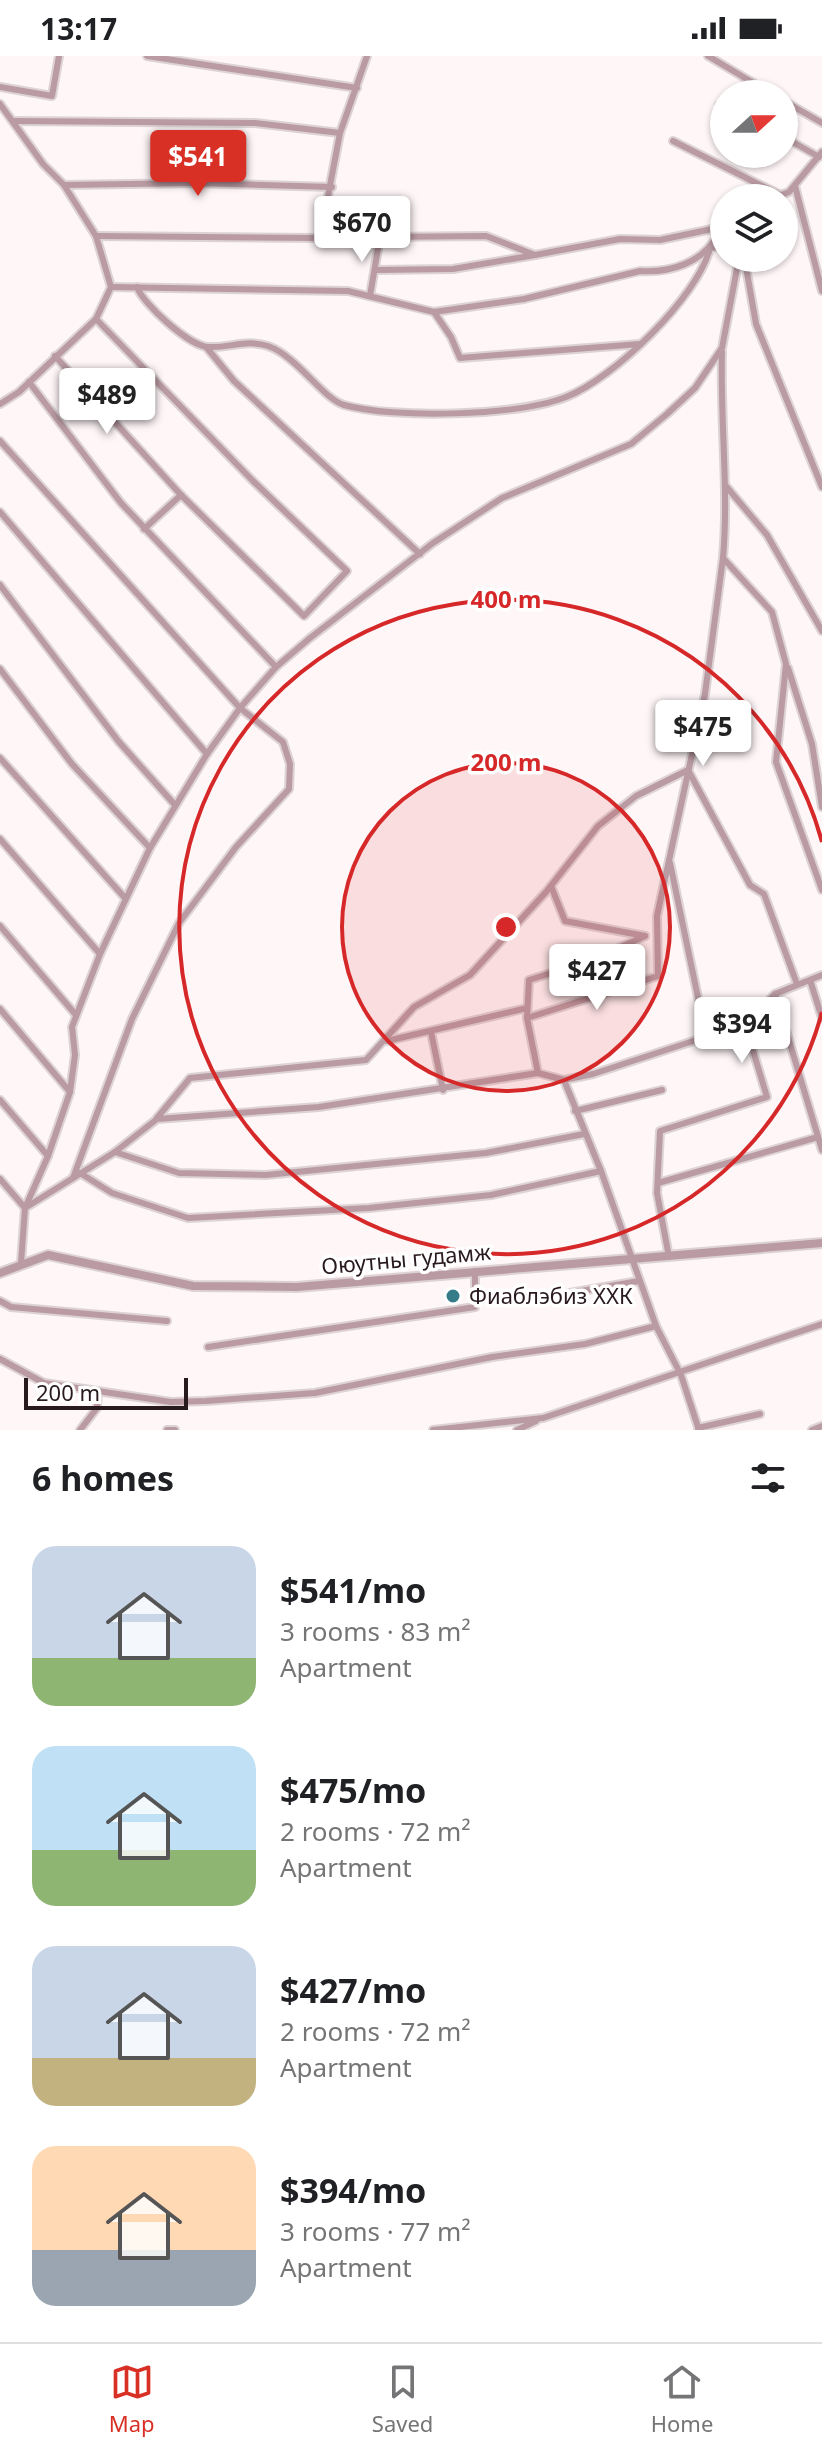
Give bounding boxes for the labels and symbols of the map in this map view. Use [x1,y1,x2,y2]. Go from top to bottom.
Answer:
north arrow [710,80,798,168]
pin: $541 [151,130,245,198]
pin: $670 [315,196,409,264]
pin: $489 [60,368,154,436]
text: 400 m [471,582,541,615]
pin: $475 [656,700,750,768]
text: 200 m [471,745,541,778]
centre of rings [492,913,520,941]
pin: $427 [550,944,644,1012]
pin: $394 [695,997,789,1065]
street label: Оюутны гудамж [320,1236,492,1280]
place label: Фиаблэбиз ХХК [469,1280,633,1310]
marker: Фиаблэбиз ХХК [444,1287,462,1305]
scale bar [24,1374,188,1410]

